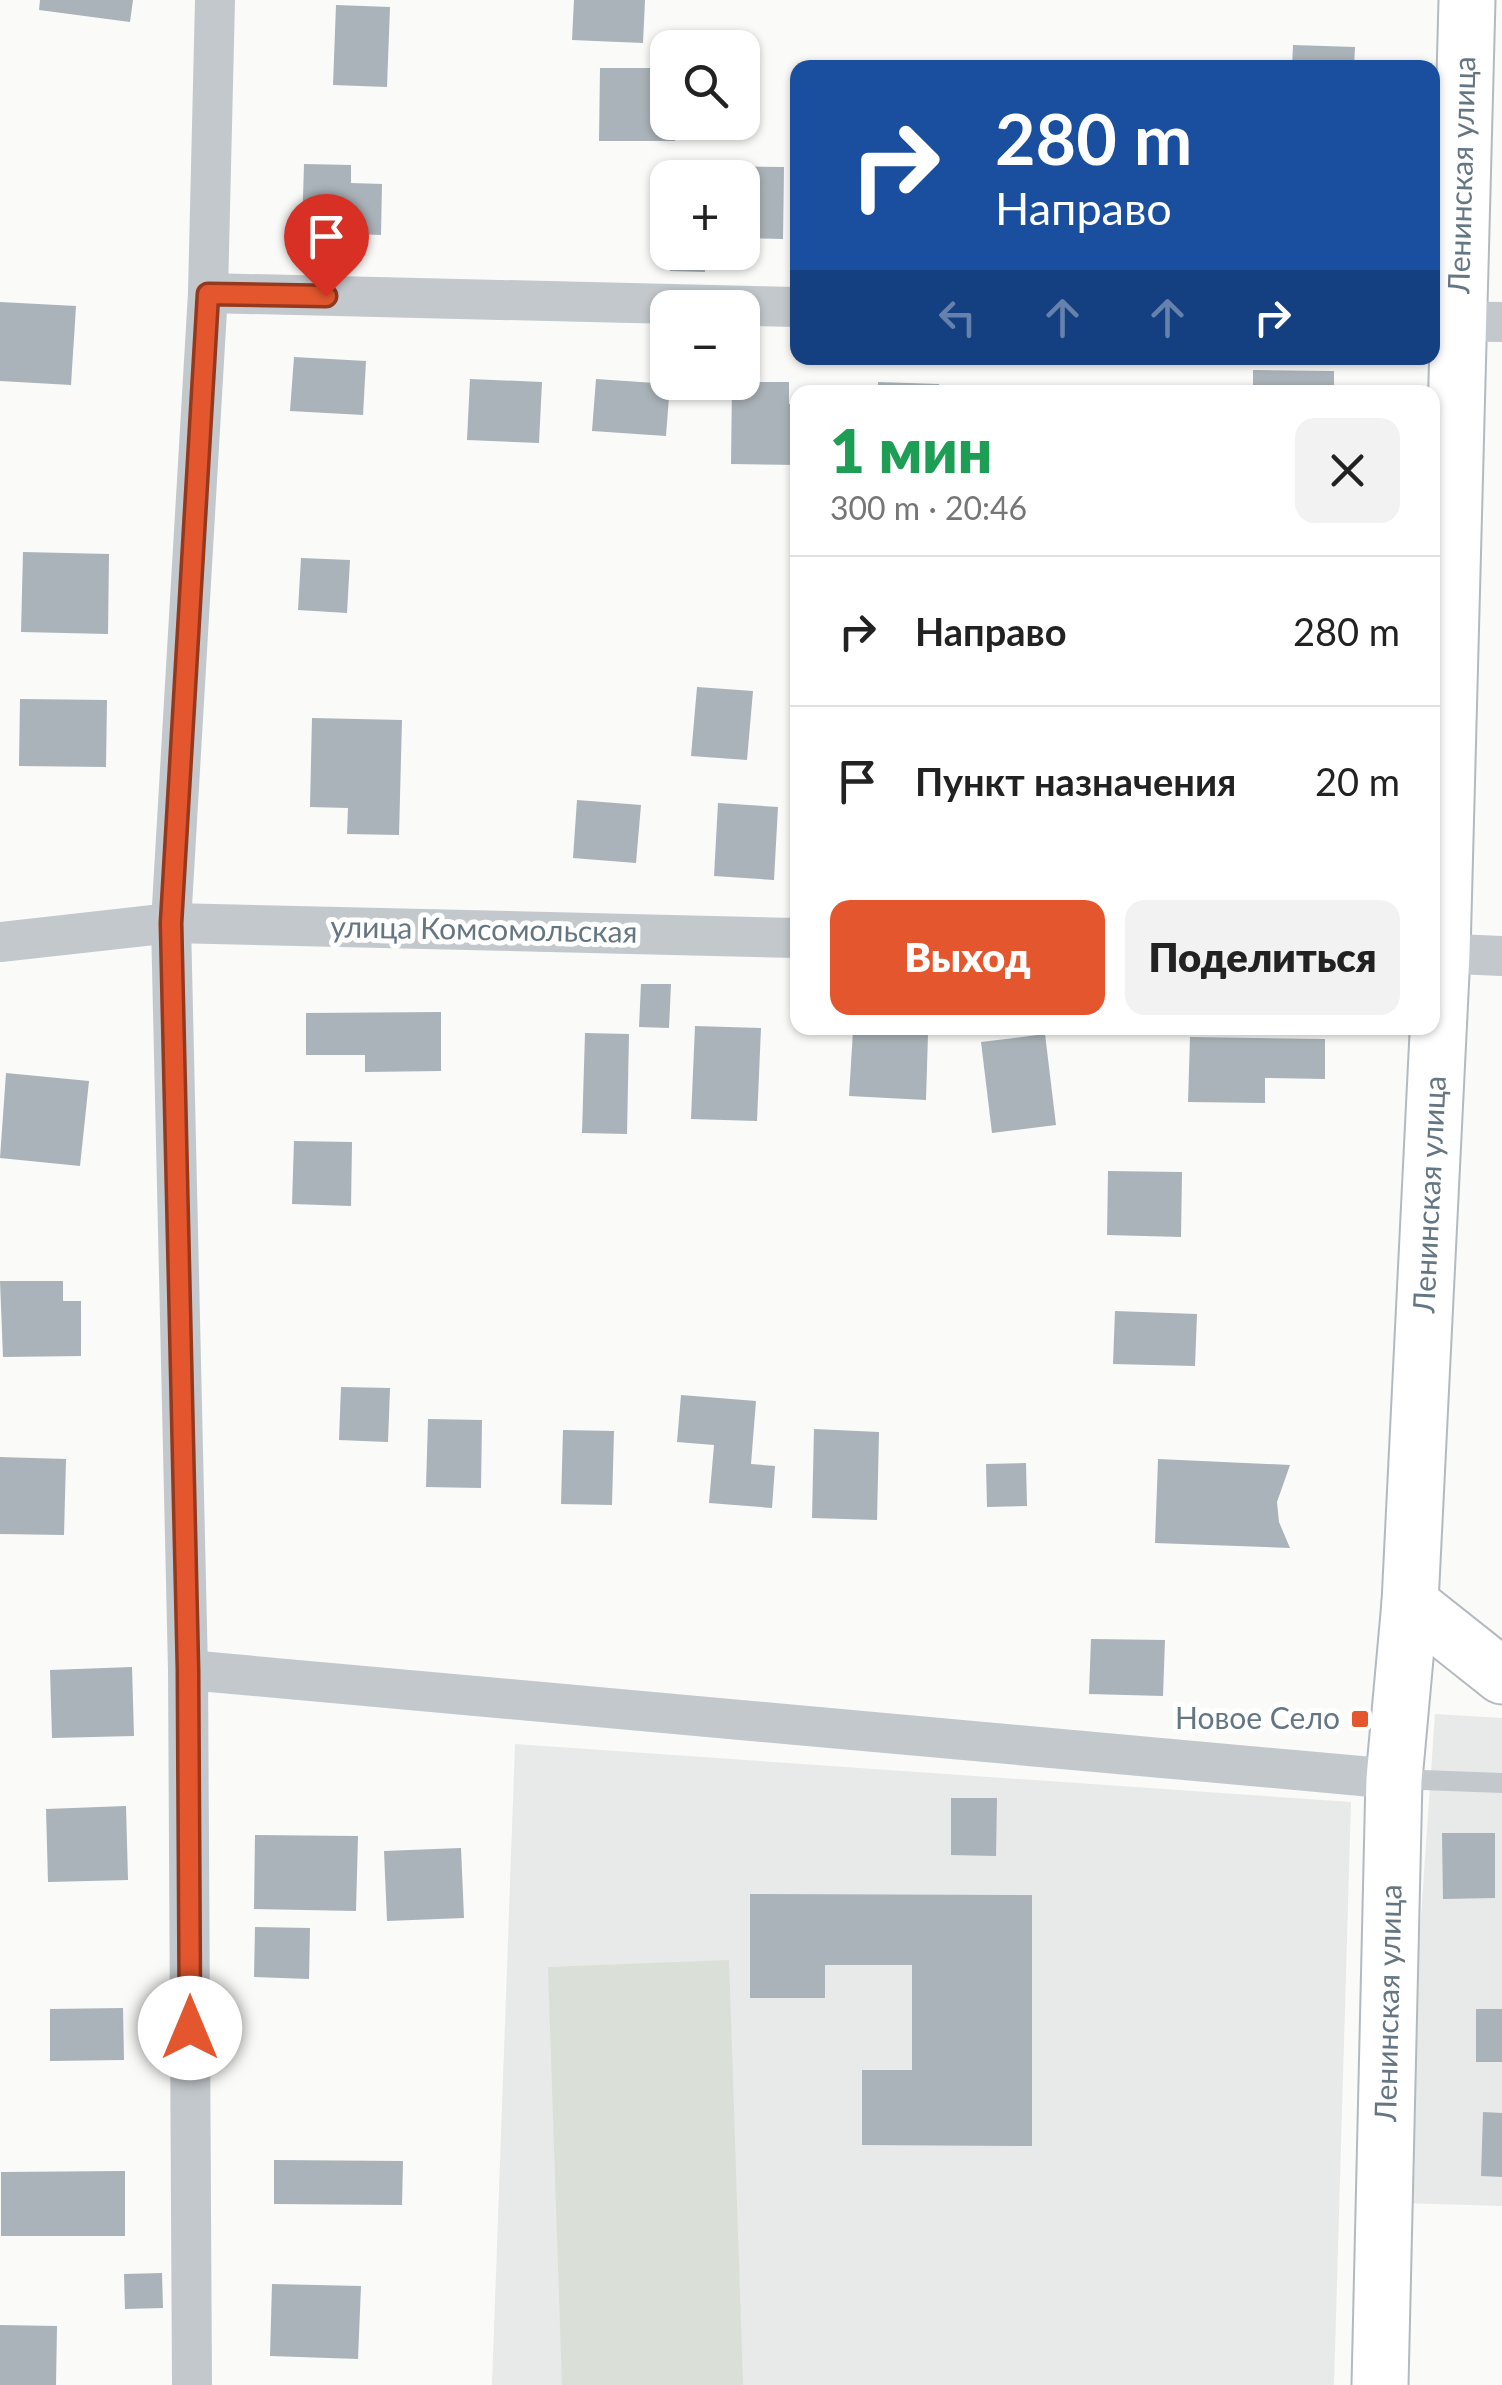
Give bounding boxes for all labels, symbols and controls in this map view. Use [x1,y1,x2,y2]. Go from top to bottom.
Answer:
map controls [650,30,760,400]
button: search [650,30,760,140]
street label: Ленинская улица [1439,56,1482,295]
text: 280 m [995,96,1192,180]
icon: right [830,100,960,230]
button: + [650,160,760,270]
text: Направо [995,181,1172,235]
pin [284,194,369,297]
icon: arrive [299,209,354,264]
button: − [650,290,760,400]
icon: left [930,290,985,345]
icon: ahead [1035,290,1090,345]
icon: ahead [1140,290,1195,345]
icon: right [1245,290,1300,345]
text: 1 мин [830,414,992,486]
button: close [1295,418,1400,523]
text: 300 m · 20:46 [830,488,1027,527]
icon: right [830,604,885,659]
text: Направо [915,608,1067,654]
text: 280 m [1293,608,1400,654]
icon: arrive [830,754,885,809]
text: Пункт назначения [915,758,1236,804]
text: 20 m [1315,758,1400,804]
button: Выход [830,900,1105,1015]
button: Поделиться [1125,900,1400,1015]
street label: улица Комсомольская [330,907,638,949]
street label: Ленинская улица [1404,1075,1452,1315]
place label: Новое Село [1175,1699,1340,1735]
marker: Новое Село [1349,1708,1371,1730]
street label: Ленинская улица [1366,1884,1408,2123]
position arrow [138,1976,242,2080]

